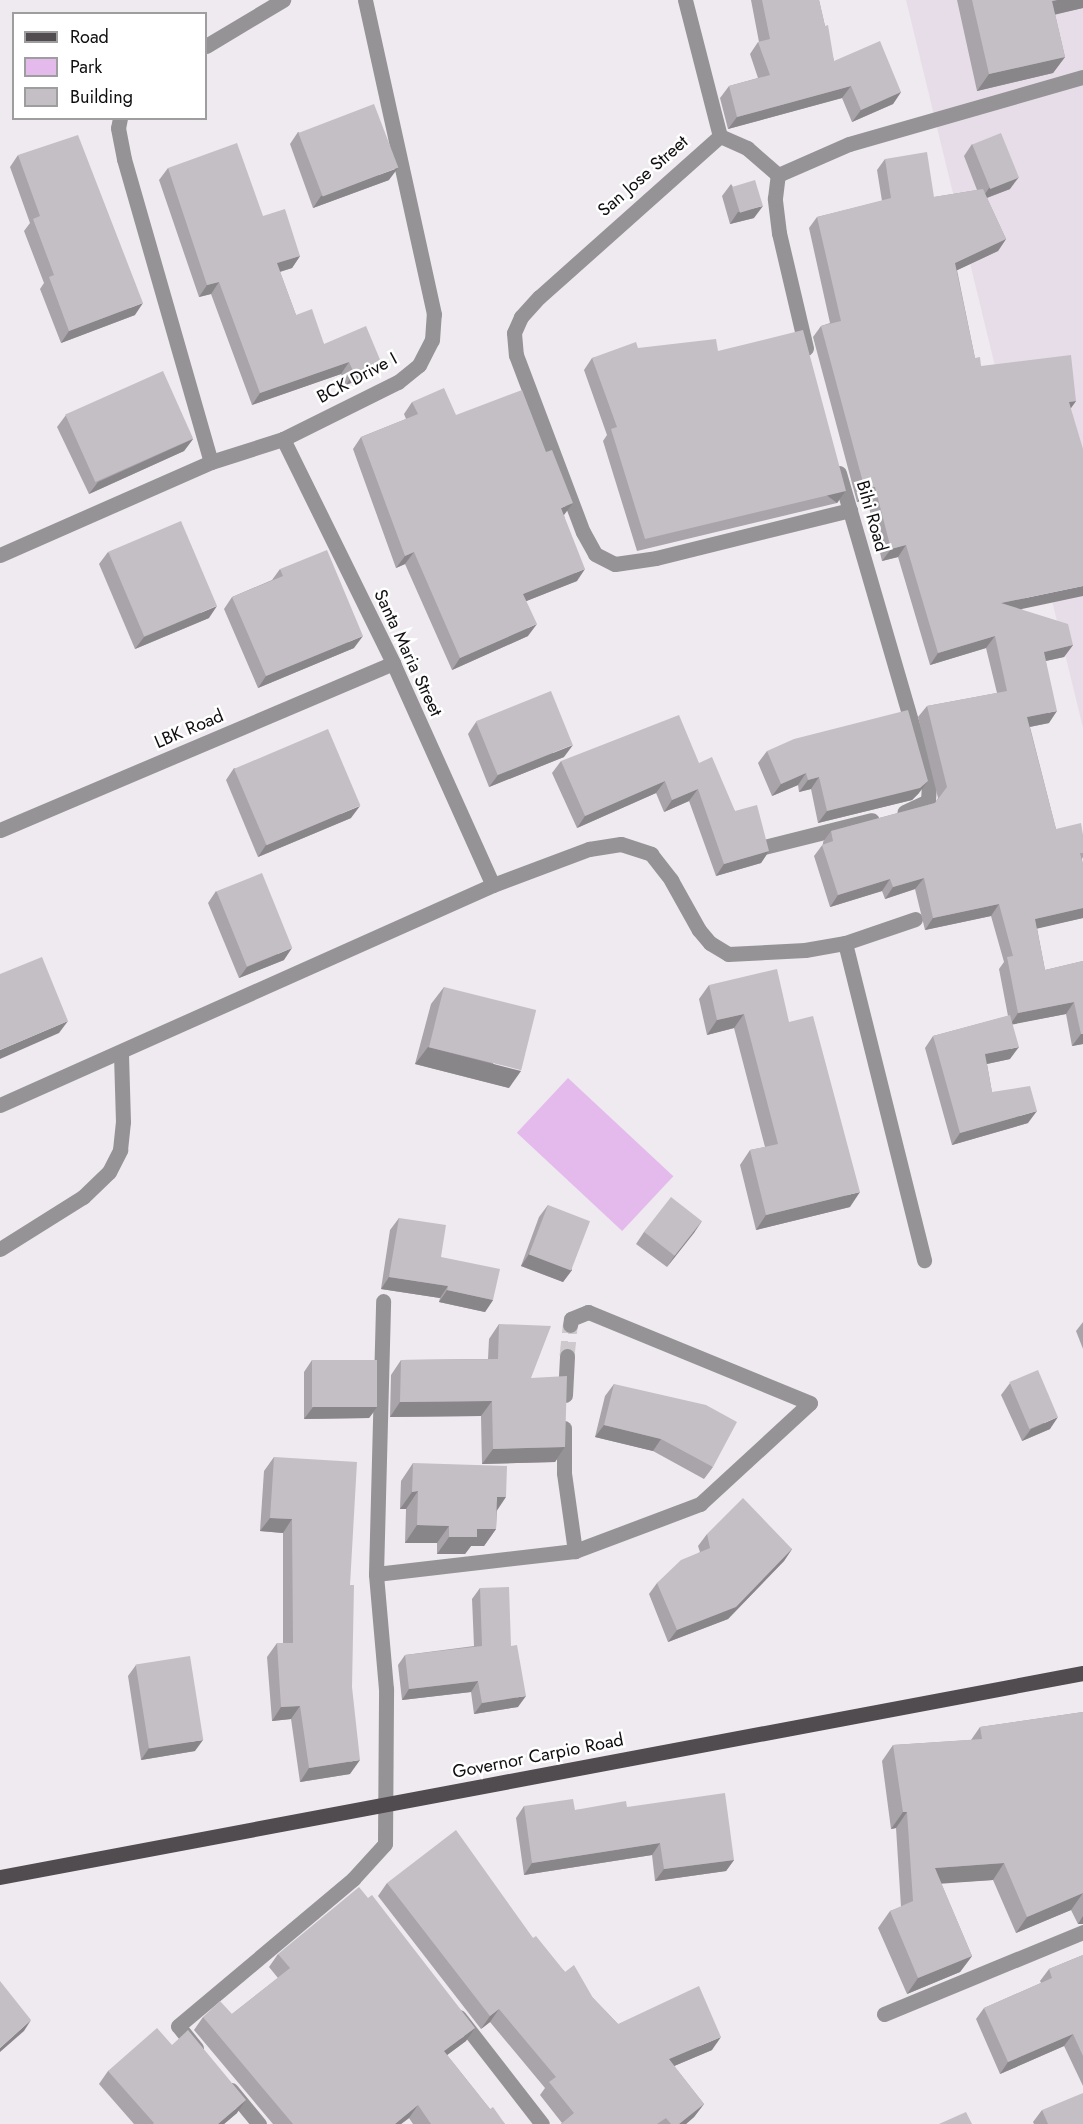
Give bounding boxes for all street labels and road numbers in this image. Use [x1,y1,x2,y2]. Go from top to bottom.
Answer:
street label: San Jose Street [594,131,692,221]
street label: BCK Drive I [313,348,401,408]
street label: Bihi Road [852,478,892,554]
street label: Santa Maria Street [369,586,447,720]
street label: LBK Road [151,705,227,753]
street label: Governor Carpio Road [451,1729,625,1783]

